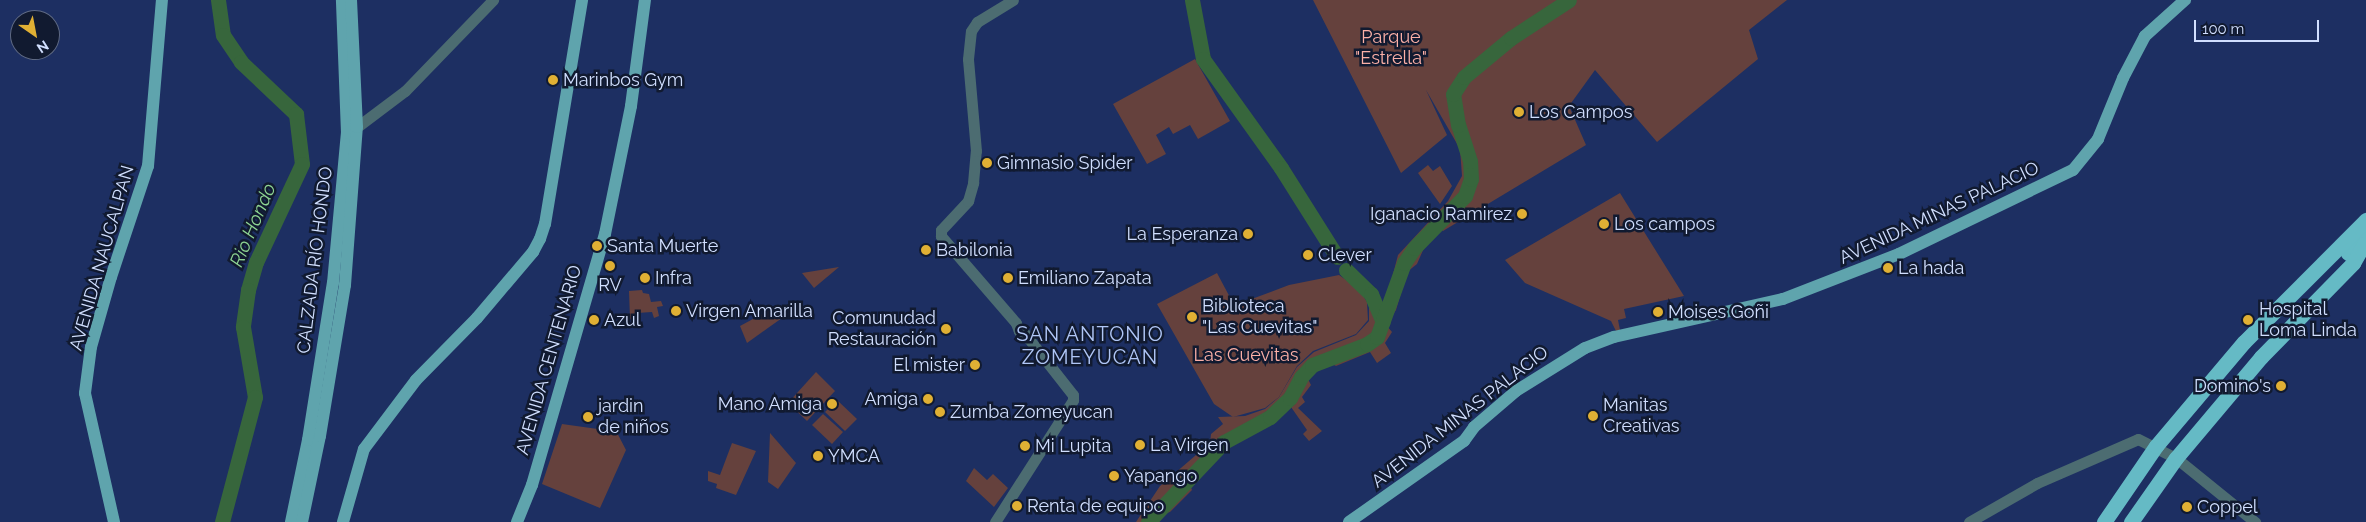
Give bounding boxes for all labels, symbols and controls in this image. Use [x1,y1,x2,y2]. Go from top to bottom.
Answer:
north arrow [10,10,60,60]
scale bar [2196,10,2321,42]
text: 100 m [2202,20,2244,38]
park label: Parque "Estrella" [1355,27,1427,70]
text: N [34,37,51,56]
place label: Marinbos Gym [563,69,683,91]
marker: Marinbos Gym [547,74,559,86]
place label: Los Campos [1529,101,1632,123]
marker: Los Campos [1513,106,1525,118]
place label: Gimnasio Spider [997,152,1133,174]
marker: Gimnasio Spider [981,157,993,169]
street label: AVENIDA MINAS PALACIO [1835,157,2043,269]
street label: AVENIDA NAUCALPAN [65,163,139,353]
street label: CALZADA RÍO HONDO [293,165,337,355]
water label: Rio Hondo [225,180,281,270]
place label: Iganacio Ramirez [1370,203,1512,225]
marker: Iganacio Ramirez [1516,208,1528,220]
place label: Los campos [1614,213,1715,235]
marker: Los campos [1598,218,1610,230]
place label: La Esperanza [1127,223,1238,245]
marker: La Esperanza [1242,228,1254,240]
place label: Santa Muerte [607,235,718,257]
place label: Babilonia [936,239,1013,261]
marker: Santa Muerte [591,240,603,252]
marker: Babilonia [920,244,932,256]
place label: Clever [1318,244,1372,266]
marker: Clever [1302,249,1314,261]
place label: La hada [1898,257,1964,279]
marker: RV [604,260,616,272]
street label: AVENIDA CENTENARIO [511,262,587,458]
marker: La hada [1882,262,1894,274]
place label: Infra [655,267,692,289]
place label: Emiliano Zapata [1018,267,1152,289]
marker: Infra [639,272,651,284]
marker: Emiliano Zapata [1002,272,1014,284]
place label: RV [598,274,622,296]
place label: Biblioteca "Las Cuevitas" [1202,296,1317,338]
place label: Hospital Loma Linda [2259,299,2357,342]
place label: Virgen Amarilla [686,300,813,322]
place label: Moises Goñi [1668,301,1769,323]
marker: Virgen Amarilla [670,305,682,317]
marker: Moises Goñi [1652,306,1664,318]
place label: Comunudad Restauración [828,308,936,350]
place label: Azul [604,309,641,331]
marker: Biblioteca "Las Cuevitas" [1186,311,1198,323]
marker: Hospital Loma Linda [2241,313,2255,327]
marker: Azul [588,314,600,326]
marker: Comunudad Restauración [940,323,952,335]
district label: SAN ANTONIO ZOMEYUCAN [1015,323,1165,370]
street label: AVENIDA MINAS PALACIO [1367,341,1553,493]
park label: Las Cuevitas [1194,344,1298,366]
place label: El mister [893,354,965,376]
marker: El mister [969,359,981,371]
place label: Domino's [2194,375,2271,397]
marker: Domino's [2275,380,2287,392]
place label: Amiga [864,388,918,410]
place label: Mano Amiga [717,393,822,415]
marker: Amiga [922,393,934,405]
place label: Manitas Creativas [1603,395,1679,438]
place label: jardin de niños [598,396,669,438]
marker: Mano Amiga [826,398,838,410]
place label: Zumba Zomeyucan [950,401,1113,423]
marker: Zumba Zomeyucan [934,406,946,418]
marker: Manitas Creativas [1587,410,1599,422]
marker: jardin de niños [582,411,594,423]
place label: La Virgen [1150,434,1229,456]
place label: Mi Lupita [1035,435,1111,457]
marker: La Virgen [1134,439,1146,451]
marker: Mi Lupita [1019,440,1031,452]
place label: YMCA [828,445,880,467]
marker: YMCA [812,450,824,462]
place label: Yapango [1124,465,1197,487]
marker: Yapango [1108,470,1120,482]
place label: Renta de equipo [1027,495,1164,517]
place label: Coppel [2197,496,2258,518]
marker: Renta de equipo [1011,500,1023,512]
marker: Coppel [2181,501,2193,513]

